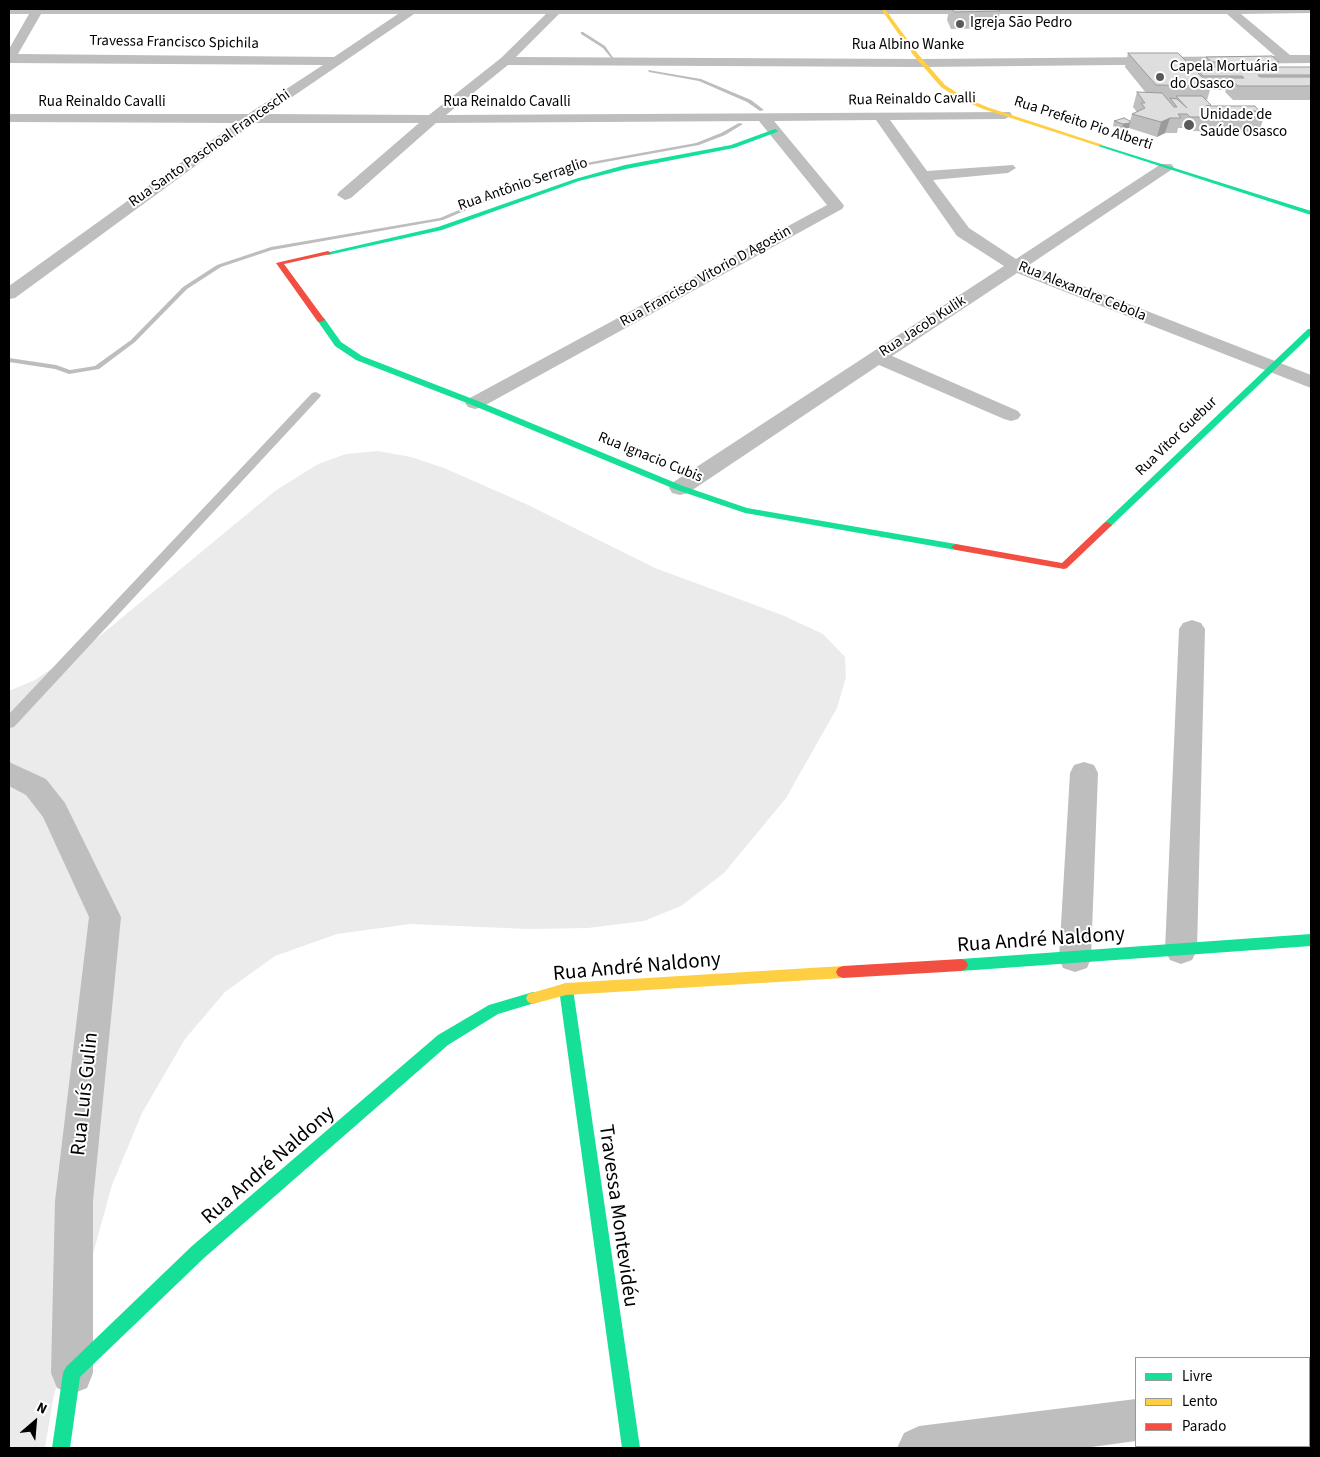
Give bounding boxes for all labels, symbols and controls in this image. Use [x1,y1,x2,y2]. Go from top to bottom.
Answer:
place label: Igreja São Pedro [970,15,1072,33]
marker: Igreja São Pedro [954,18,966,30]
street label: Travessa Francisco Spichila [89,33,259,53]
street label: Rua Albino Wanke [852,37,964,55]
place label: Capela Mortuária do Osasco [1170,59,1278,94]
marker: Capela Mortuária do Osasco [1154,71,1166,83]
street label: Rua Santo Paschoal Franceschi [126,86,294,212]
street label: Rua Reinaldo Cavalli [848,90,976,110]
street label: Rua Prefeito Pio Alberti [1011,93,1155,155]
street label: Rua Reinaldo Cavalli [38,94,166,112]
street label: Rua Reinaldo Cavalli [443,94,571,112]
place label: Unidade de Saúde Osasco [1200,107,1287,142]
marker: Unidade de Saúde Osasco [1182,118,1196,132]
street label: Rua Antônio Serraglio [456,154,590,216]
street label: Rua Francisco Vitorio D Agostin [617,222,795,332]
street label: Rua Alexandre Cebola [1015,258,1149,326]
street label: Rua Jacob Kulik [876,292,970,362]
street label: Rua Vitor Guebur [1132,394,1222,480]
street label: Rua Ignacio Cubis [595,429,705,487]
street label: Rua André Naldony [956,923,1126,959]
street label: Rua André Naldony [552,948,722,988]
street label: Rua Luís Gulin [67,1031,105,1157]
street label: Rua André Naldony [197,1101,341,1231]
street label: Travessa Montevidéu [592,1123,642,1309]
legend [1135,1357,1310,1447]
text: Livre [1182,1366,1212,1387]
text: Lento [1182,1391,1218,1412]
north arrow [10,1397,60,1447]
text: N [33,1398,50,1420]
text: Parado [1182,1416,1226,1437]

